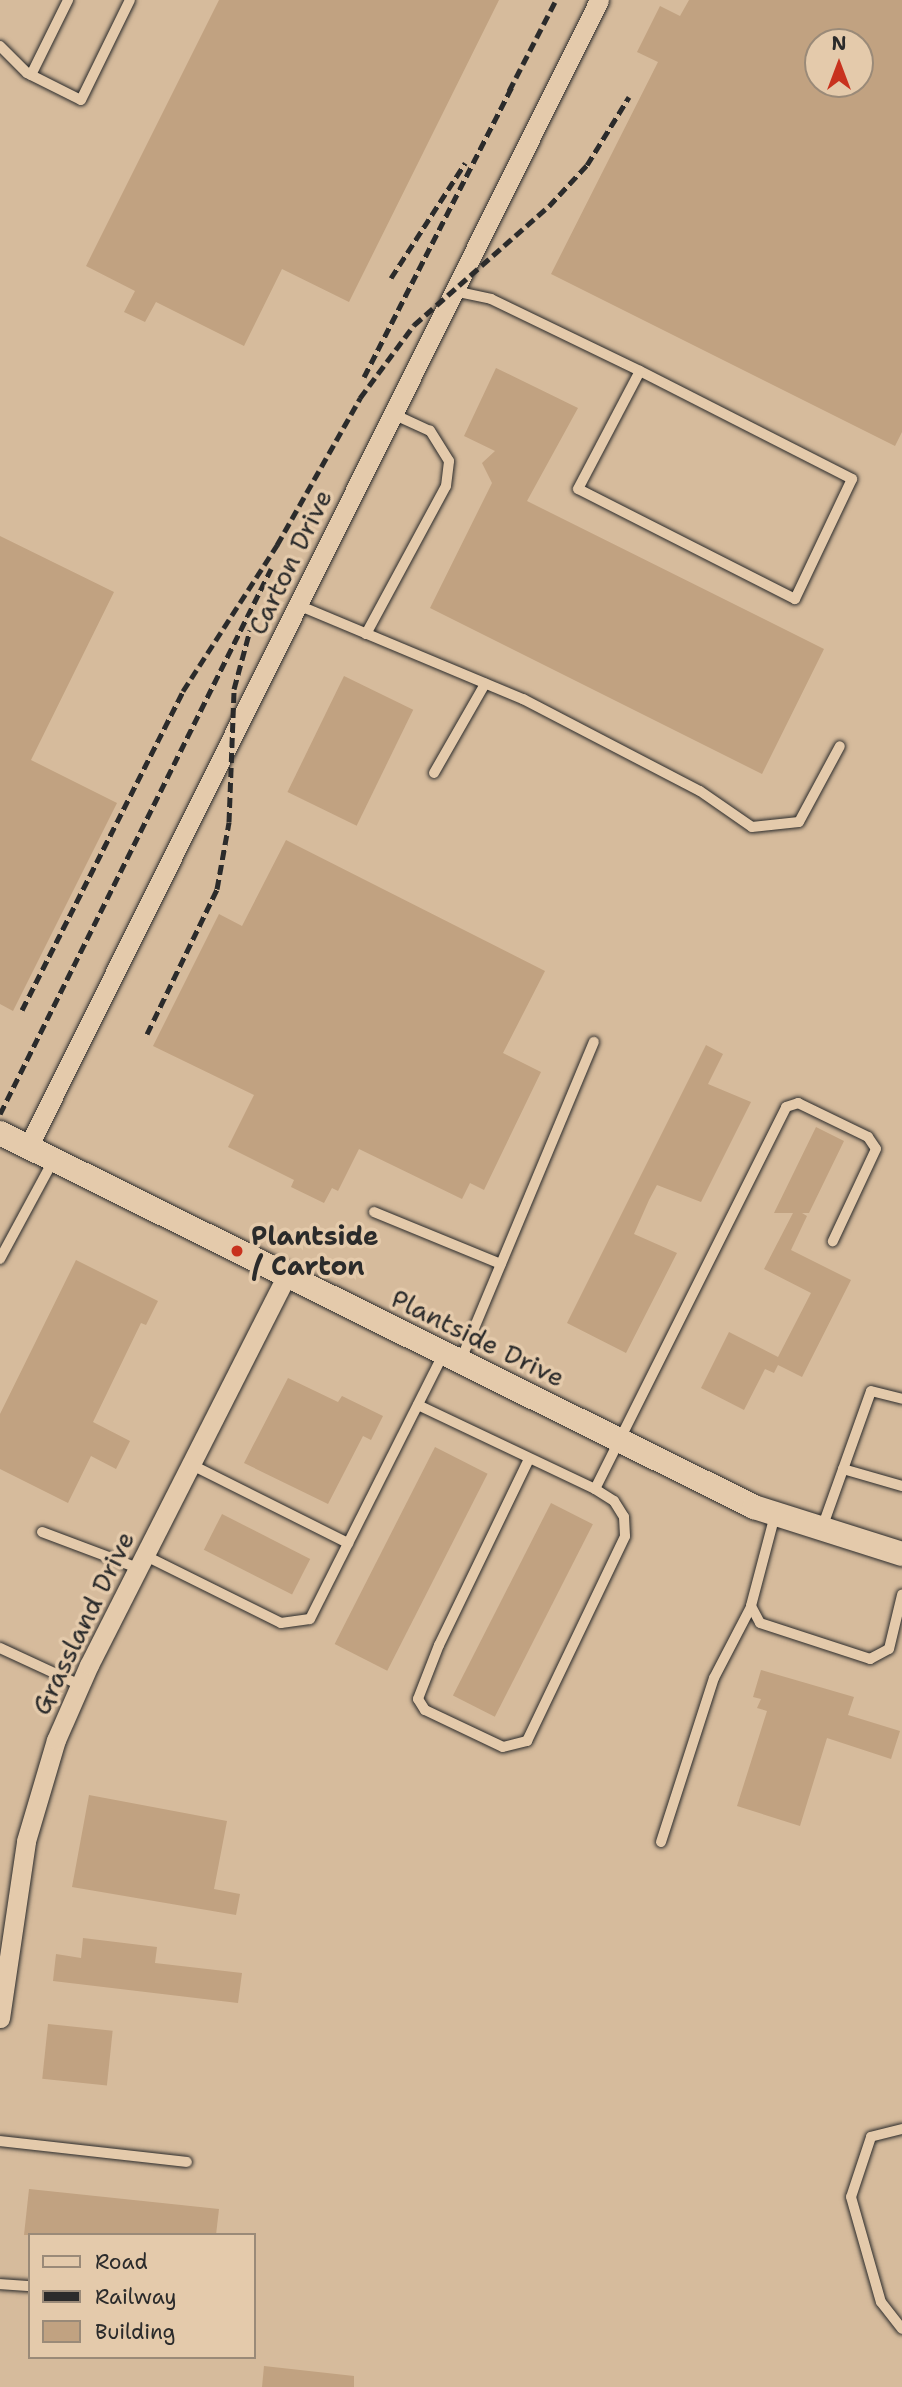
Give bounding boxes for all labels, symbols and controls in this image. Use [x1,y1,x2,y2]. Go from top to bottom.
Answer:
north arrow [804,28,874,98]
text: N [831,31,847,56]
street label: Carton Drive [241,484,339,640]
place label: Plantside / Carton [251,1220,379,1282]
marker: Plantside / Carton [229,1243,245,1259]
street label: Plantside Drive [386,1283,570,1393]
street label: Grassland Drive [25,1526,141,1720]
legend [28,2233,256,2359]
text: Road [95,2248,148,2276]
text: Railway [95,2283,177,2311]
text: Building [95,2318,175,2346]

